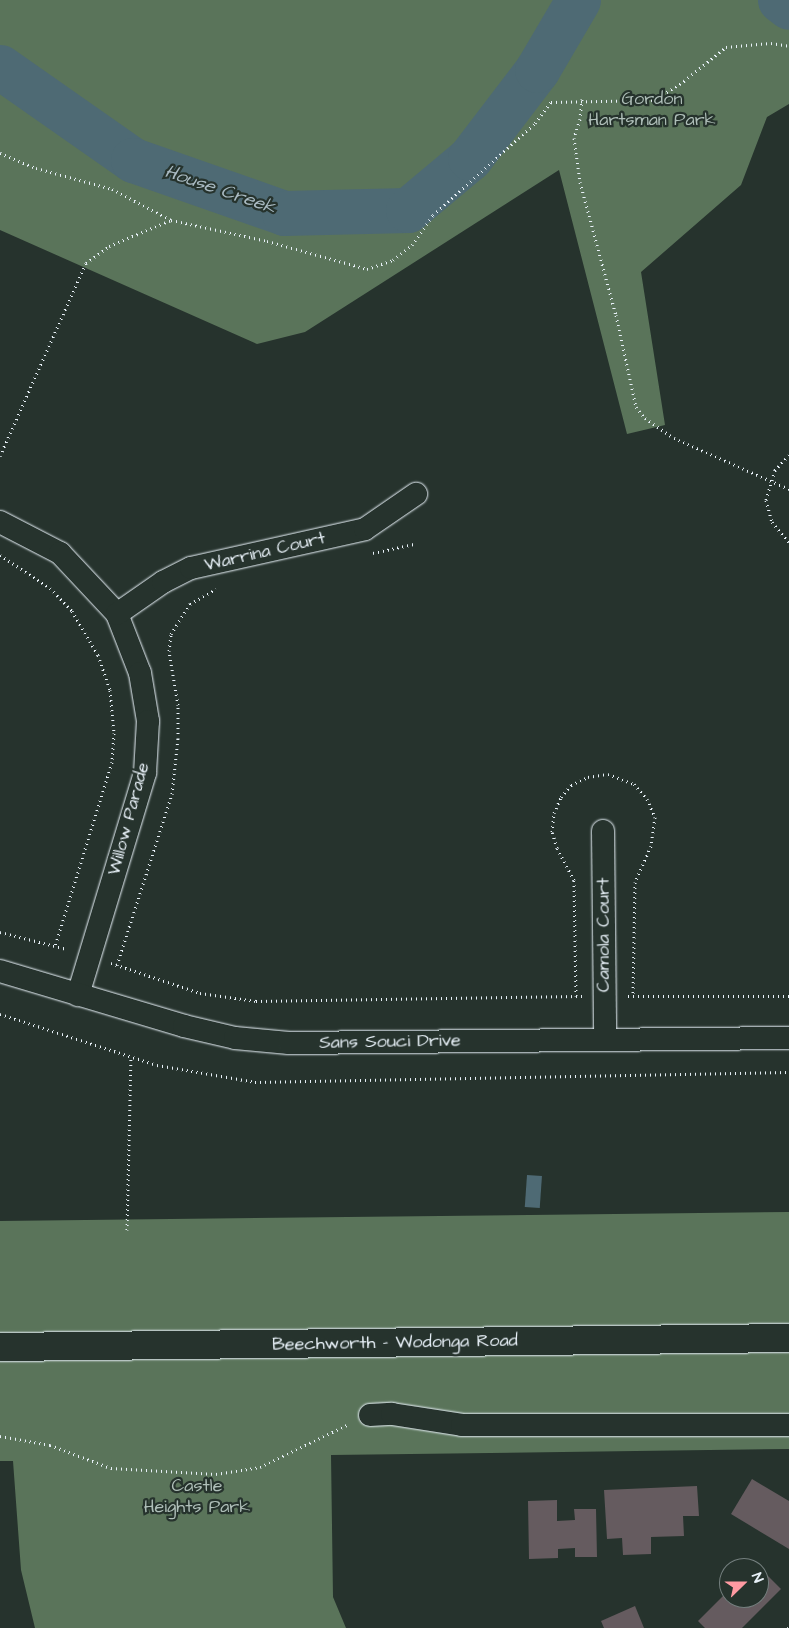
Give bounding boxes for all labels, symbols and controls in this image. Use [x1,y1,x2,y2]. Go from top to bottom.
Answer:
park label: Gordon Hartsman Park [588,89,716,132]
water label: House Creek [162,160,278,220]
street label: Warrina Court [203,528,327,576]
street label: Willow Parade [104,760,154,878]
street label: Camola Court [593,878,615,992]
street label: Sans Souci Drive [319,1030,461,1054]
street label: Beechworth - Wodonga Road [272,1330,518,1356]
park label: Castle Heights Park [144,1476,250,1518]
north arrow [719,1558,769,1608]
text: N [746,1570,768,1586]

